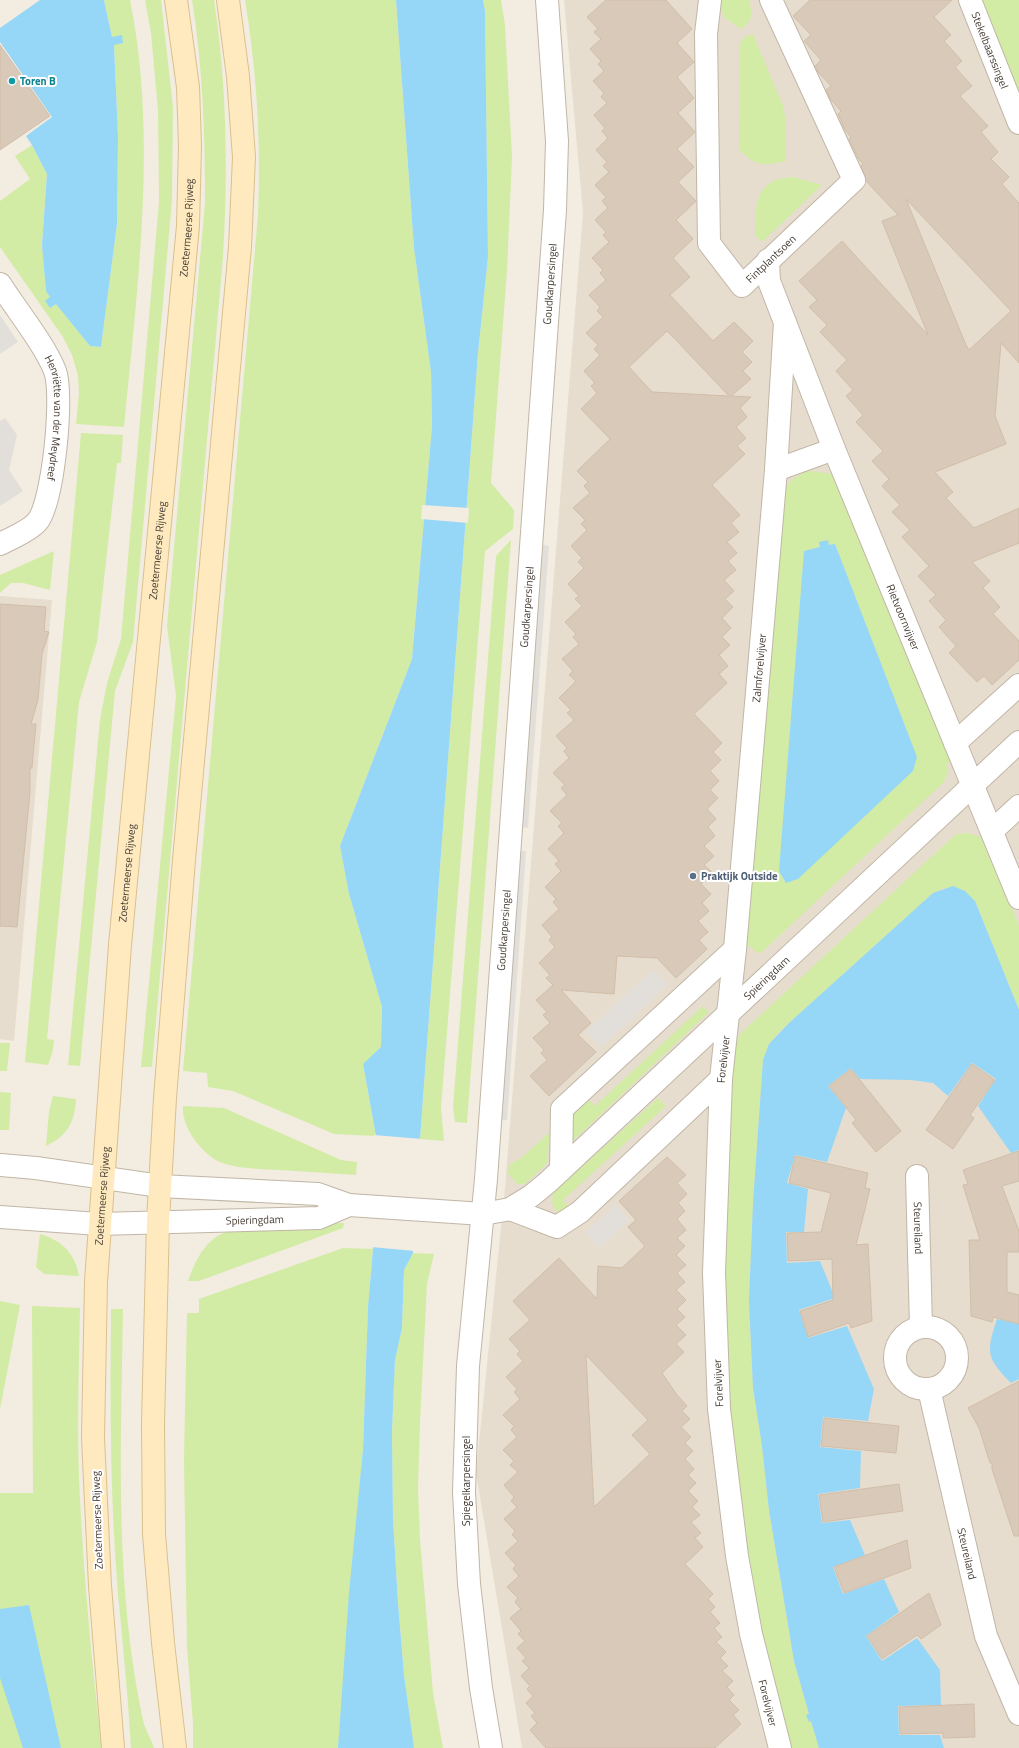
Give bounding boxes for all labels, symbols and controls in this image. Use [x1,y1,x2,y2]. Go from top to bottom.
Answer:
street label: Stekelbaarssingel [967,9,1013,91]
place label: Toren B [20,73,56,89]
marker: Toren B [7,76,17,86]
street label: Zoetermeerse Rijweg [175,178,197,278]
street label: Fintplantsoen [742,231,800,287]
street label: Goudkarpersingel [539,243,561,325]
street label: Henriëtte van der Meydreef [41,352,66,483]
street label: Zoetermeerse Rijweg [145,500,170,600]
street label: Goudkarpersingel [516,566,538,648]
street label: Rietvoornvijver [883,582,924,653]
street label: Zalmforelvijver [748,633,770,703]
street label: Zoetermeerse Rijweg [114,823,139,923]
place label: Praktijk Outside [701,868,778,884]
marker: Praktijk Outside [688,871,698,881]
street label: Goudkarpersingel [493,889,515,971]
street label: Spieringdam [740,952,793,1004]
street label: Forelvijver [713,1034,734,1083]
street label: Zoetermeerse Rijweg [91,1146,114,1246]
street label: Steureiland [910,1201,927,1255]
street label: Spieringdam [225,1211,284,1229]
street label: Forelvijver [709,1359,727,1407]
street label: Spiegelkarpersingel [458,1436,474,1526]
street label: Zoetermeerse Rijweg [87,1470,107,1570]
street label: Steureiland [953,1526,981,1581]
street label: Forelvijver [754,1678,782,1728]

